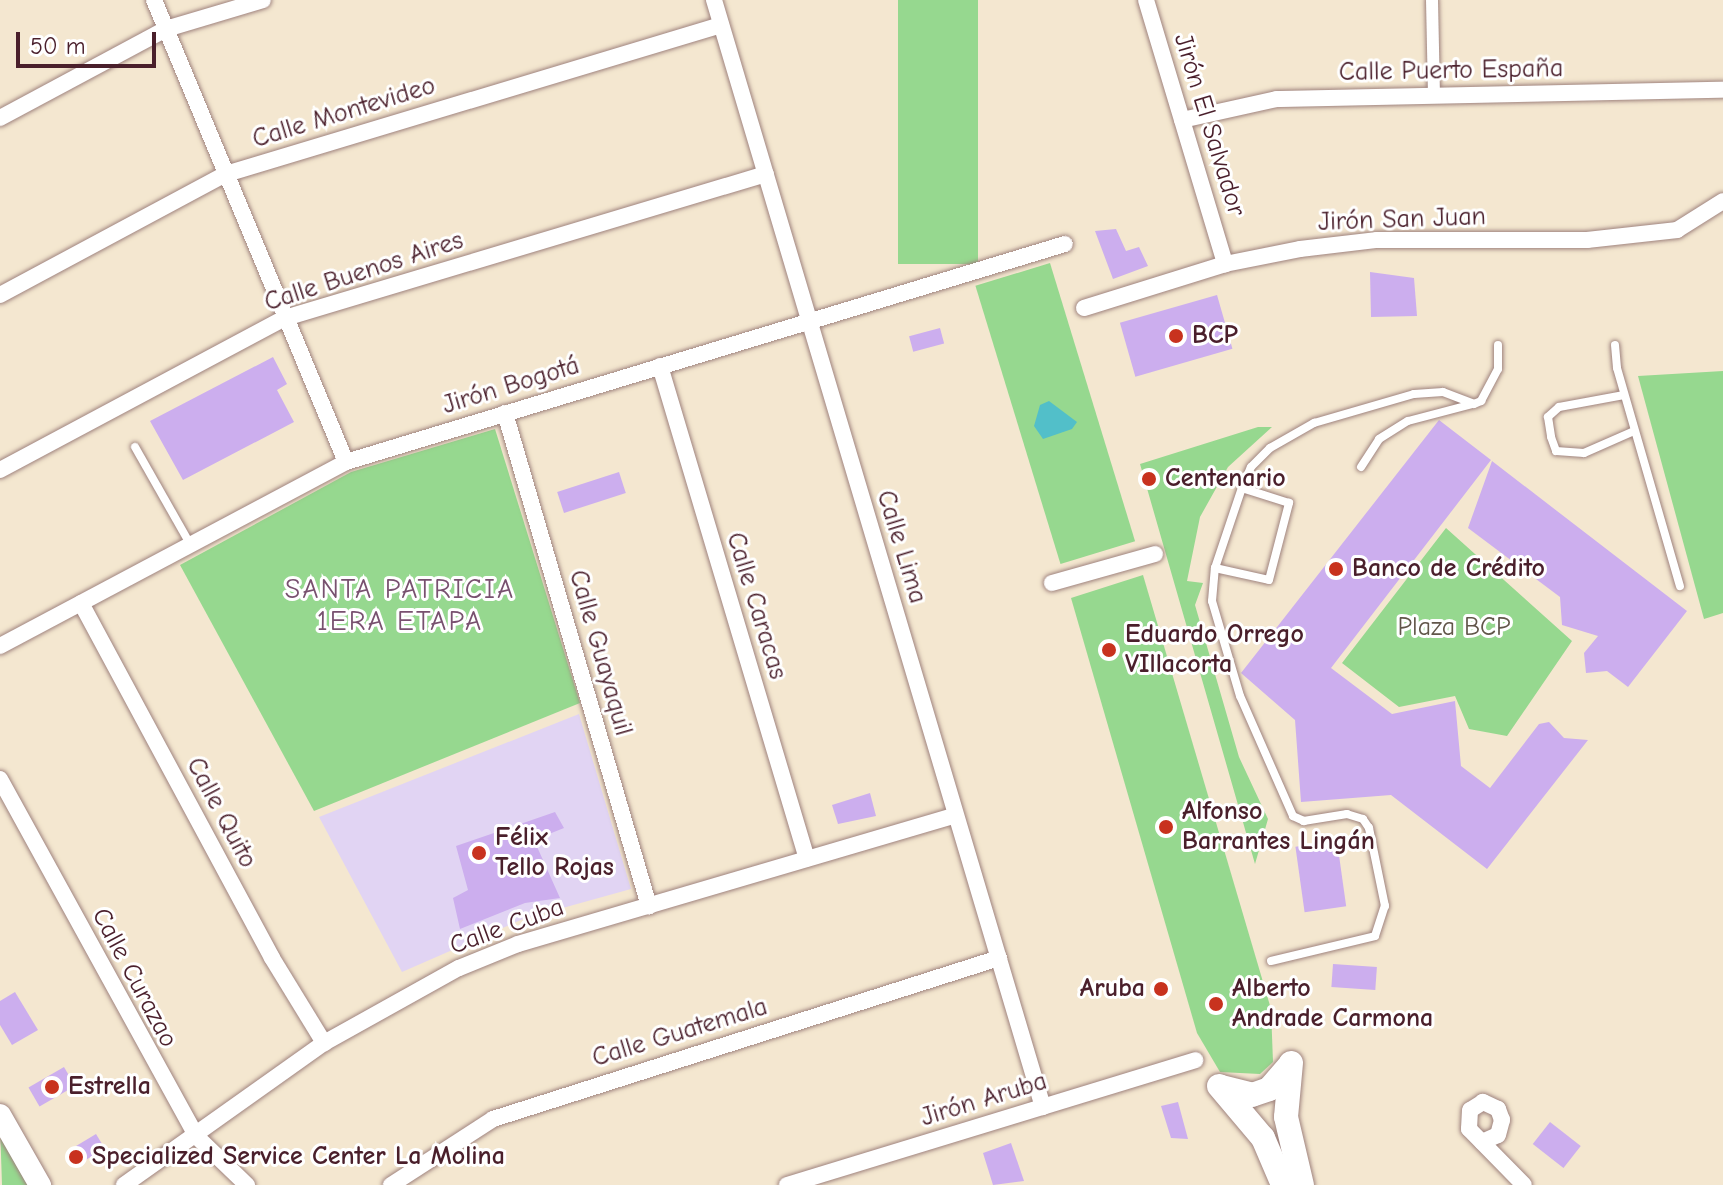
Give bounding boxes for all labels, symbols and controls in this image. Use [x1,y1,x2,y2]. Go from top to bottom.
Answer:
scale bar [20,16,160,66]
street label: Jirón El Salvador [1166,30,1252,220]
text: 50 m [30,32,86,60]
street label: Calle Puerto España [1339,53,1563,89]
street label: Calle Montevideo [249,70,439,156]
street label: Jirón San Juan [1318,201,1486,239]
street label: Calle Buenos Aires [261,225,467,319]
place label: BCP [1192,320,1238,352]
marker: BCP [1167,327,1185,345]
street label: Jirón Bogotá [439,350,583,422]
place label: Centenario [1165,463,1286,495]
marker: Centenario [1140,470,1158,488]
street label: Calle Lima [869,487,933,607]
street label: Calle Caracas [719,529,793,683]
place label: Banco de Crédito [1352,553,1545,585]
marker: Banco de Crédito [1327,560,1345,578]
street label: Calle Guayaquil [561,567,639,739]
district label: SANTA PATRICIA 1ERA ETAPA [285,572,515,638]
park label: Plaza BCP [1397,612,1511,644]
place label: Eduardo Orrego VIllacorta [1125,619,1304,680]
marker: Eduardo Orrego VIllacorta [1100,641,1118,659]
street label: Calle Quito [179,752,263,874]
place label: Alfonso Barrantes Lingán [1182,796,1375,858]
marker: Alfonso Barrantes Lingán [1157,818,1175,836]
place label: Félix Tello Rojas [495,822,614,884]
marker: Félix Tello Rojas [470,844,488,862]
street label: Calle Cuba [446,892,568,962]
street label: Calle Curazao [84,903,184,1053]
place label: Aruba [1080,973,1145,1005]
place label: Alberto Andrade Carmona [1232,973,1433,1034]
marker: Aruba [1152,980,1170,998]
street label: Calle Guatemala [589,992,771,1074]
marker: Alberto Andrade Carmona [1207,995,1225,1013]
street label: Jirón Aruba [917,1066,1051,1134]
place label: Estrella [68,1071,151,1103]
marker: Estrella [43,1078,61,1096]
place label: Specialized Service Center La Molina [92,1141,505,1173]
marker: Specialized Service Center La Molina [67,1148,85,1166]

